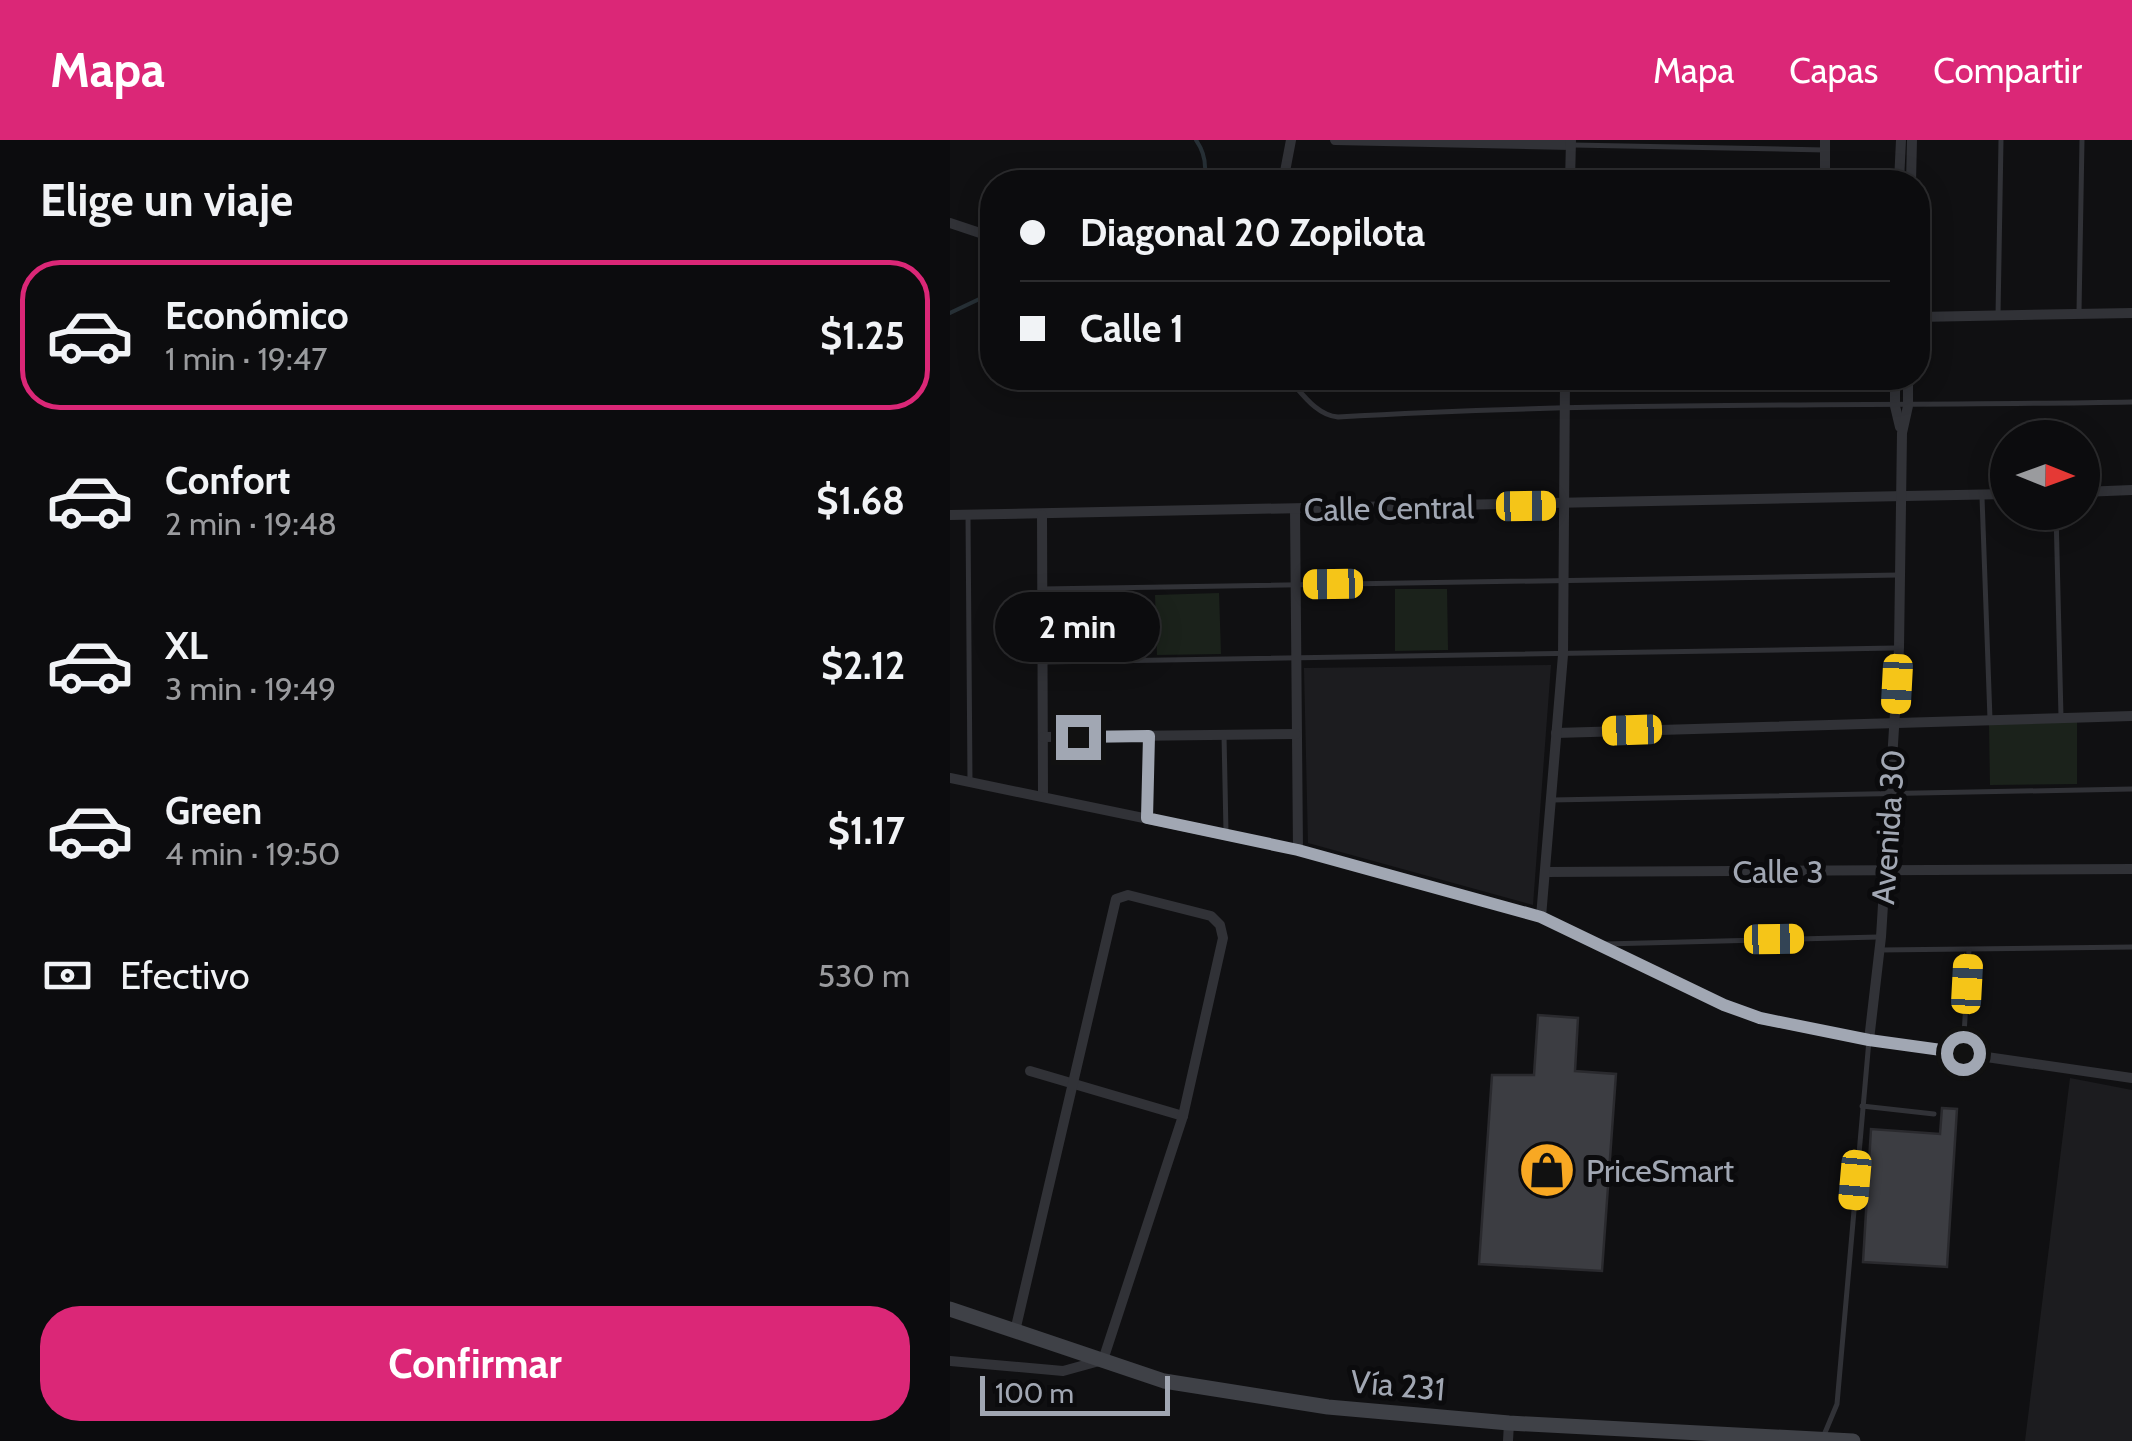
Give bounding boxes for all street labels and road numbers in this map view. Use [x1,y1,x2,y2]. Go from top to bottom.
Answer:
street label: Calle Central [1303,487,1475,529]
street label: Avenida 30 [1863,748,1913,906]
street label: Calle 3 [1733,852,1823,891]
street label: Vía 231 [1349,1361,1447,1409]

